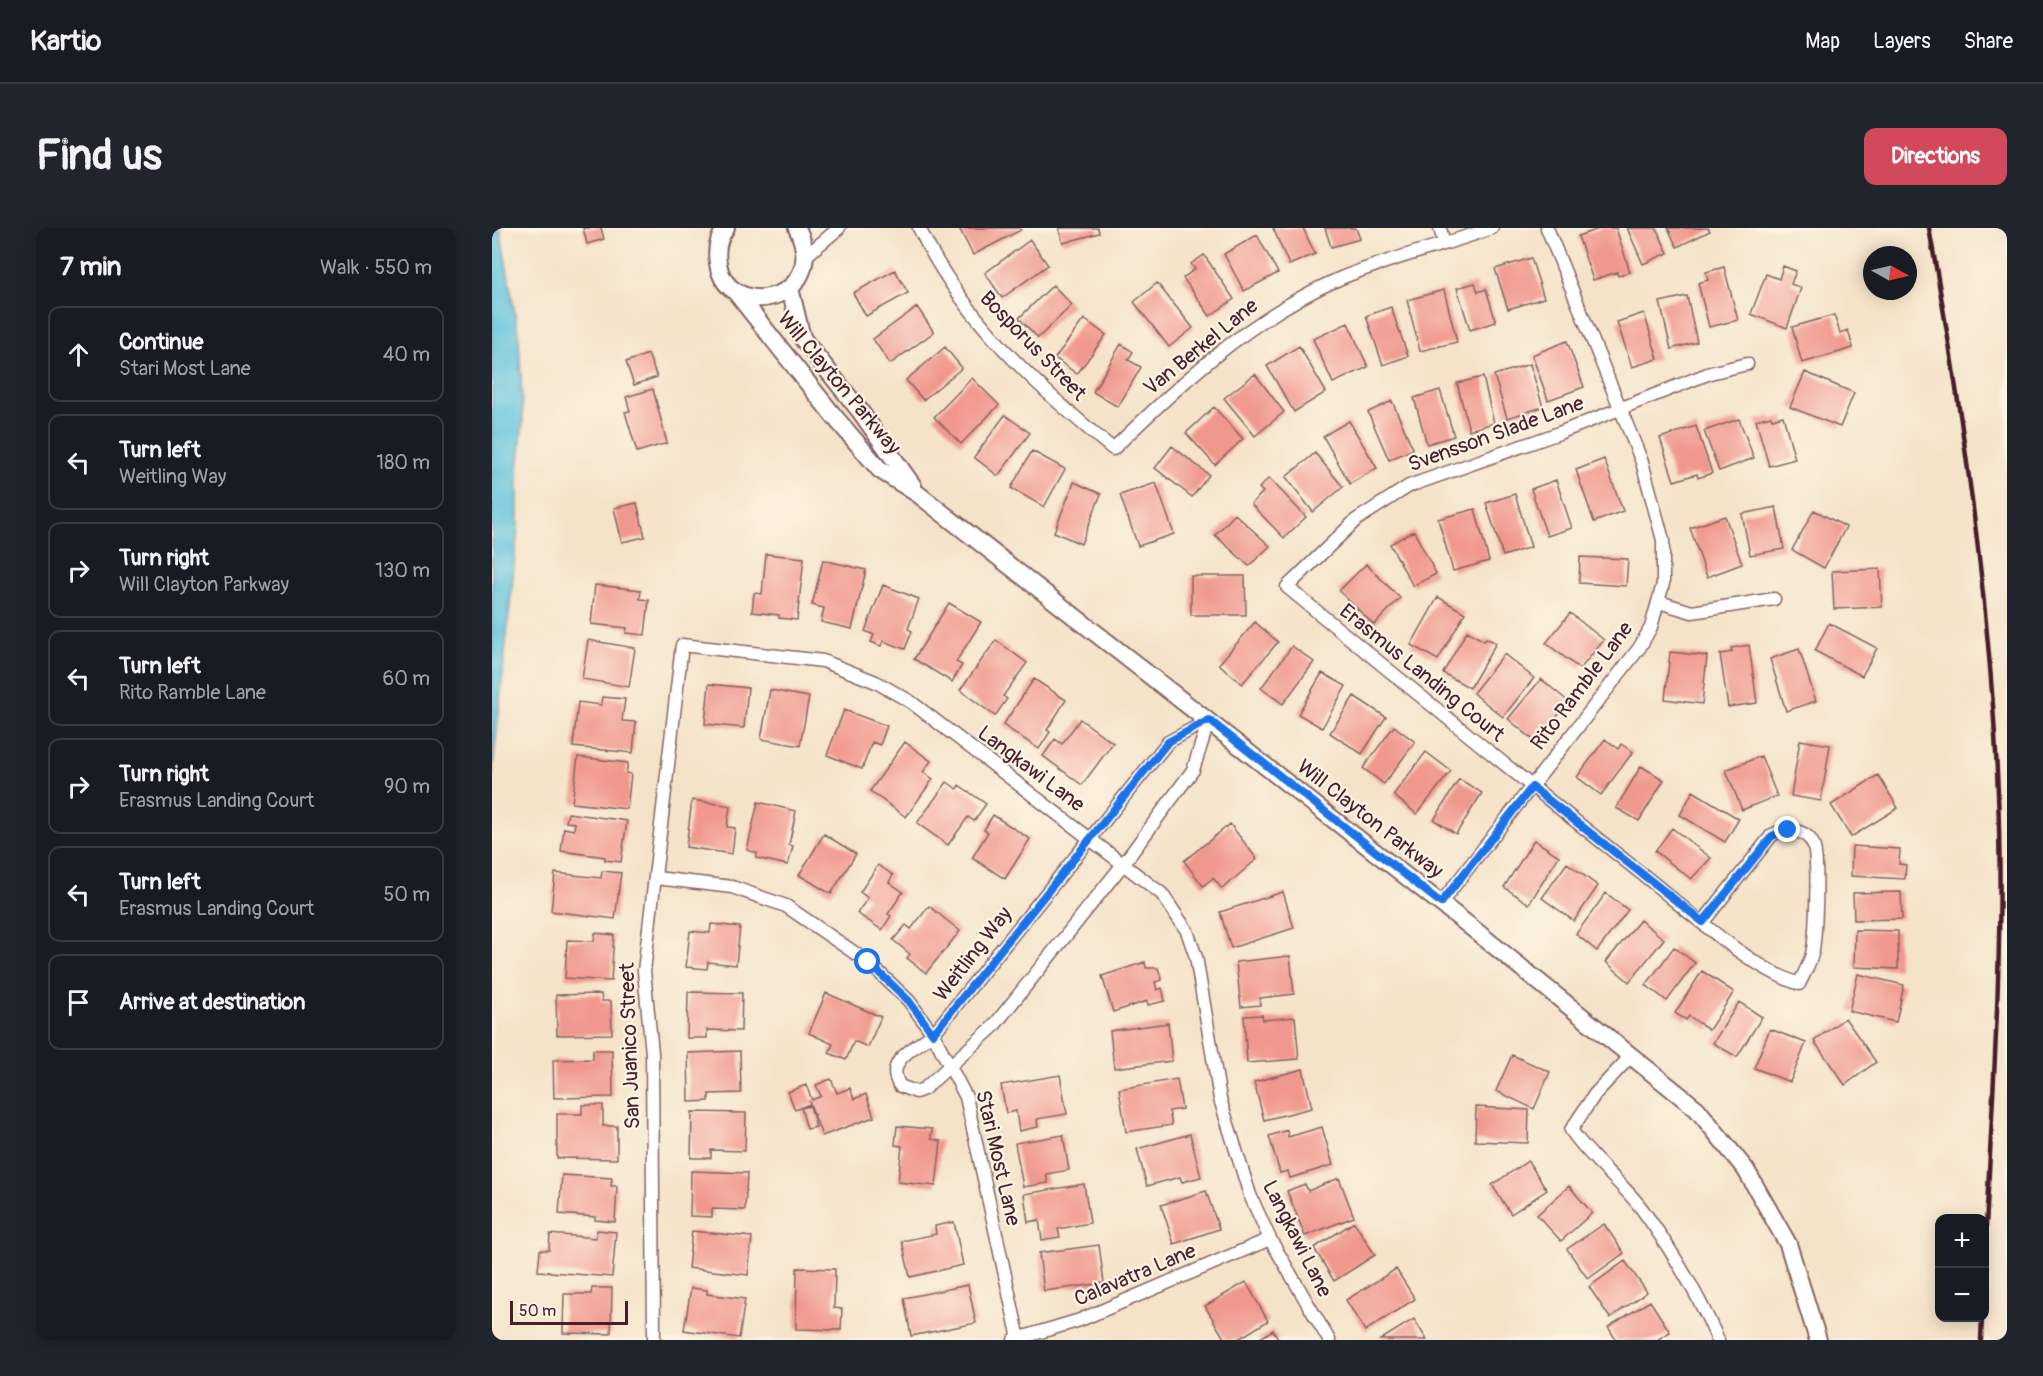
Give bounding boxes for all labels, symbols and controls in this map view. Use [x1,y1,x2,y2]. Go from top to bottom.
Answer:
text: Kartio [30,24,101,59]
text: Map [1805,28,1840,55]
text: Layers [1873,28,1931,55]
text: Share [1964,28,2013,55]
button: Directions [1864,128,2007,185]
text: Find us [36,130,162,182]
north arrow [1863,246,1917,300]
text: 7 min [60,251,122,283]
text: Walk · 550 m [320,255,432,280]
street label: Bosporus Street [974,285,1093,407]
street label: Van Berkel Lane [1138,292,1264,401]
street label: Will Clayton Parkway [771,306,907,460]
text: Continue [119,328,203,356]
icon: ahead [62,338,95,371]
text: 40 m [383,342,430,367]
text: Stari Most Lane [119,356,251,381]
street label: Svensson Slade Lane [1404,389,1588,478]
text: Turn left [119,436,201,464]
icon: left [62,446,95,479]
text: 180 m [376,450,430,475]
text: Weitling Way [119,464,226,489]
text: Turn right [119,544,209,572]
icon: right [62,554,95,587]
text: 130 m [375,558,430,583]
text: Will Clayton Parkway [119,572,289,597]
street label: Erasmus Landing Court [1334,598,1511,748]
street label: Rito Ramble Lane [1525,616,1640,756]
text: Turn left [119,652,201,680]
icon: left [62,662,95,695]
text: 60 m [383,666,430,691]
text: Rito Ramble Lane [119,680,266,705]
street label: Langkawi Lane [972,720,1091,819]
street label: Will Clayton Parkway [1291,753,1449,885]
text: Turn right [119,760,209,788]
icon: right [62,770,95,803]
text: 90 m [384,774,430,799]
text: Erasmus Landing Court [119,788,314,813]
route end [1774,816,1800,842]
text: Turn left [119,868,201,896]
icon: left [62,878,95,911]
text: 50 m [383,882,430,907]
text: Erasmus Landing Court [119,896,314,921]
street label: Weitling Way [928,901,1018,1007]
route start [854,948,880,974]
street label: San Juanico Street [614,962,646,1130]
icon: arrive [62,986,95,1019]
text: Arrive at destination [119,988,305,1016]
street label: Stari Most Lane [969,1088,1027,1229]
street label: Langkawi Lane [1256,1176,1338,1303]
map controls [1935,1214,1989,1322]
button: + [1935,1214,1989,1268]
street label: Calavatra Lane [1070,1237,1201,1313]
button: − [1935,1268,1989,1322]
scale bar [510,1298,628,1326]
text: 50 m [519,1301,556,1321]

